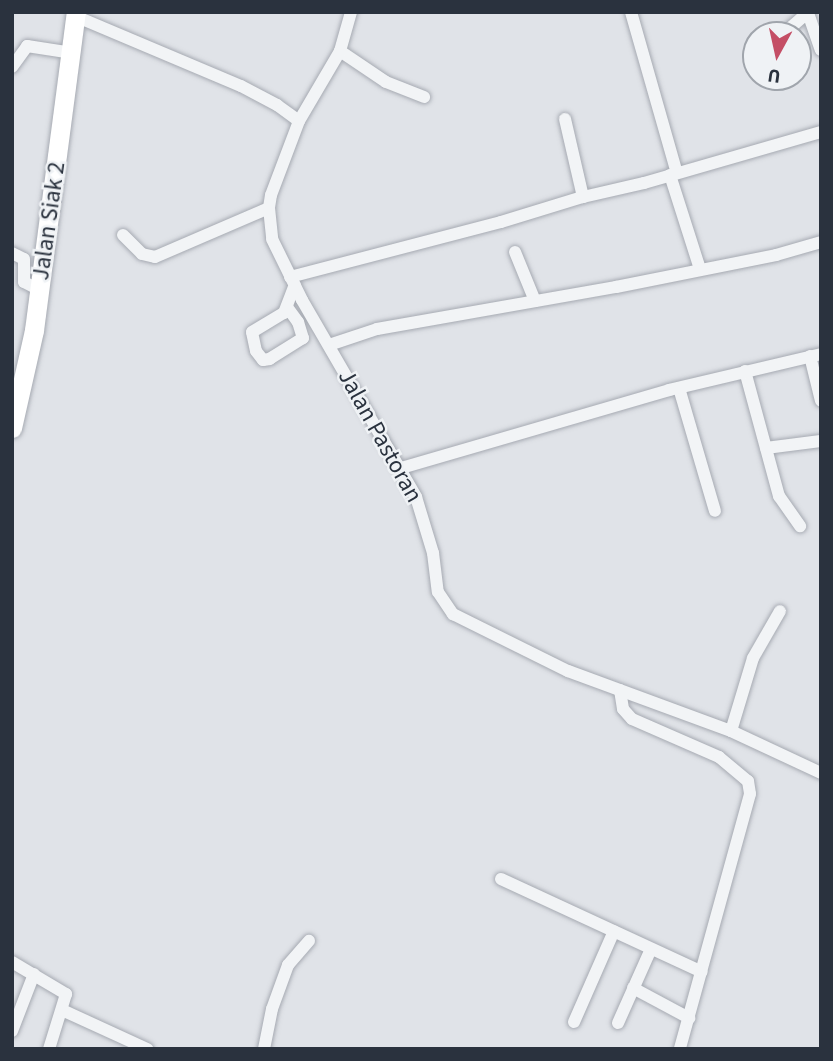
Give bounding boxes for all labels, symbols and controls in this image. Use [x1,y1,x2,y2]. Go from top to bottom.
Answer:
north arrow [742,21,812,91]
text: U [766,61,782,90]
street label: Jalan Siak 2 [26,160,72,282]
street label: Jalan Pastoran [332,364,428,508]

